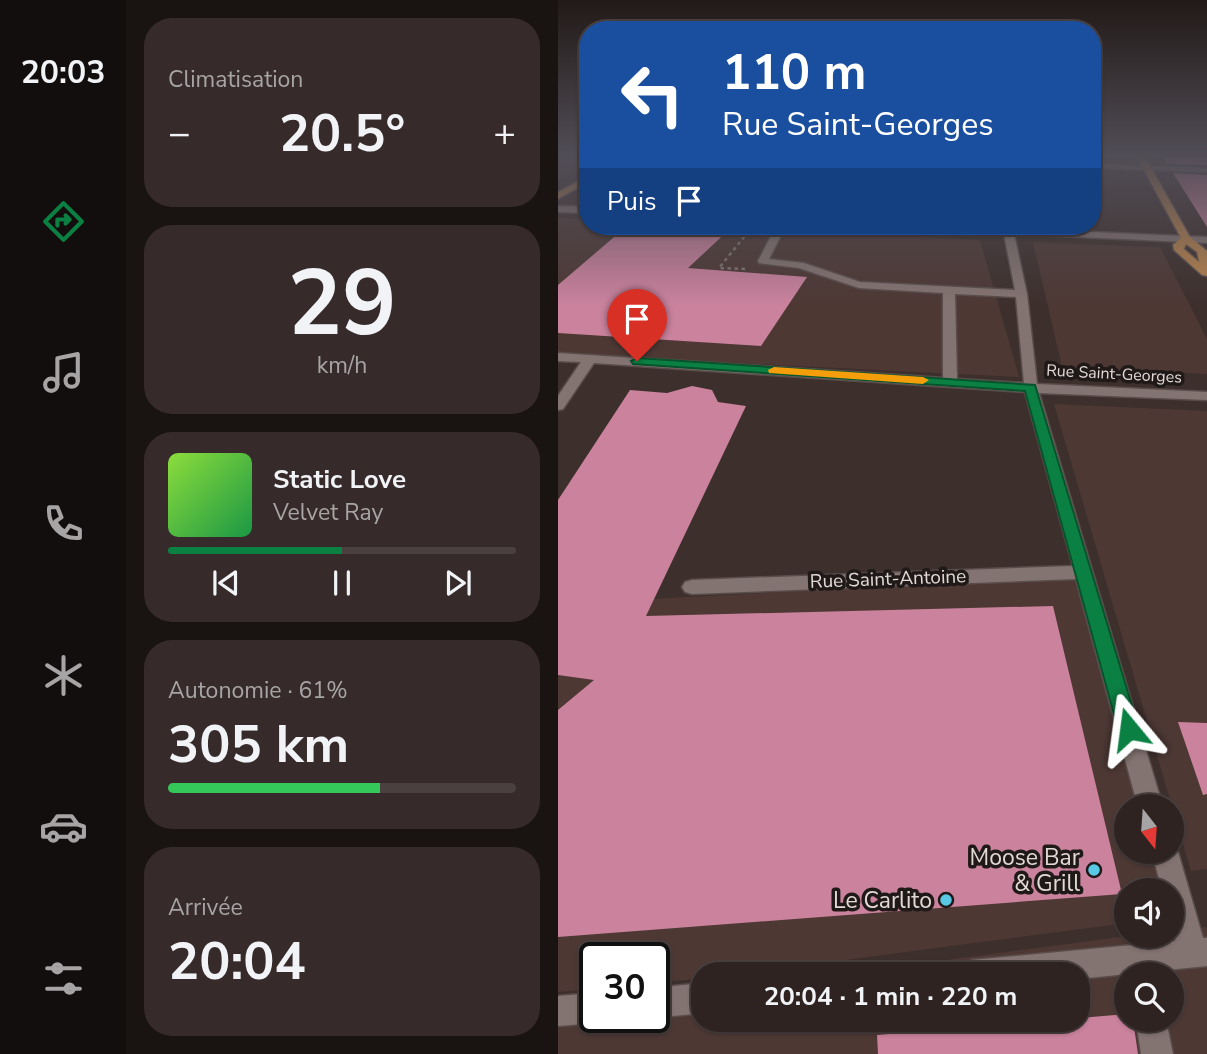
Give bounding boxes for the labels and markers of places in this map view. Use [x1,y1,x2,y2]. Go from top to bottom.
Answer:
pin [607,289,667,361]
place label: Moose Bar & Grill [970,842,1081,899]
marker: Moose Bar & Grill [1086,862,1102,878]
place label: Le Carlito [833,885,932,916]
marker: Le Carlito [938,892,954,908]

